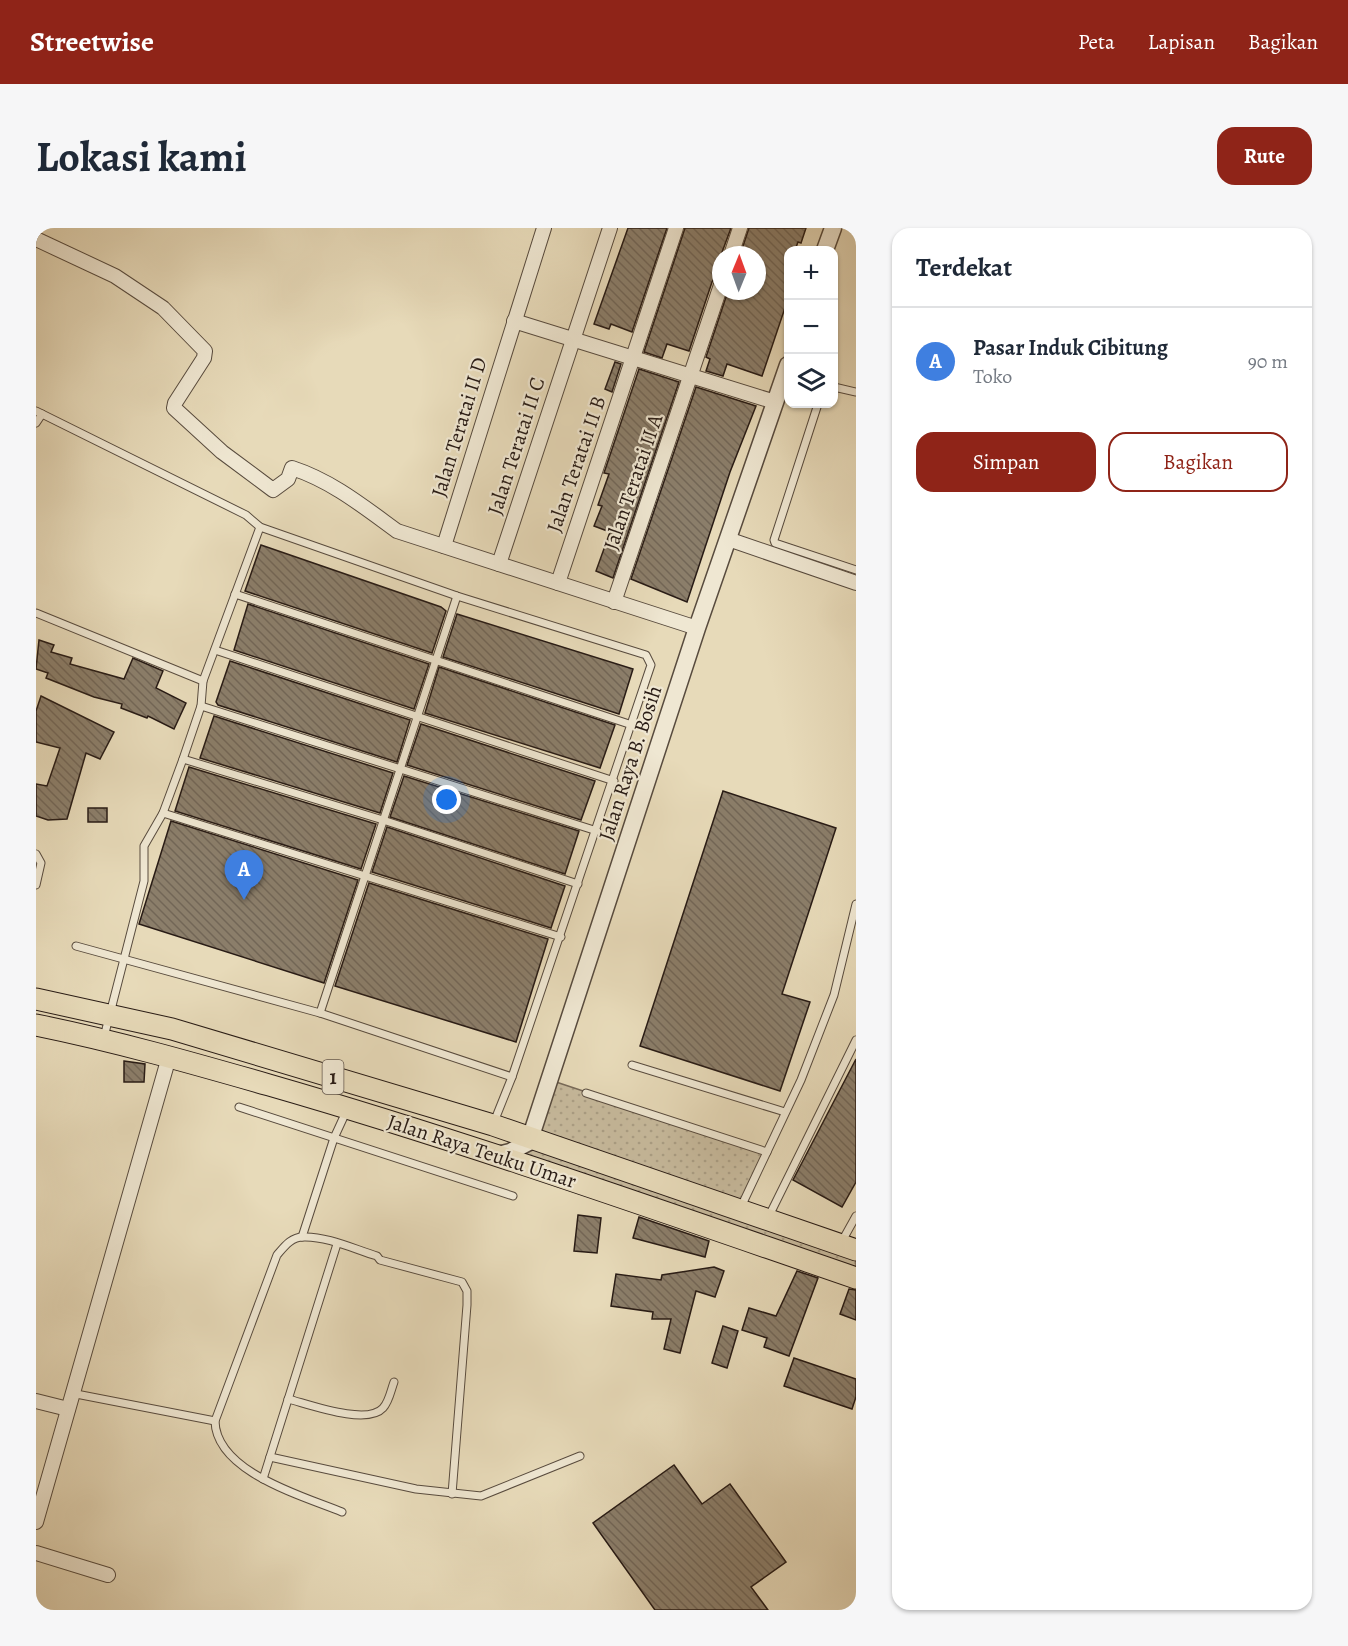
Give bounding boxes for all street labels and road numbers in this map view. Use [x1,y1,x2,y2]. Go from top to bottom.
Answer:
street label: Jalan Teratai II D [424,354,494,500]
street label: Jalan Teratai II C [481,374,551,518]
street label: Jalan Teratai II B [540,392,612,536]
street label: Jalan Teratai II A [597,410,670,554]
street label: Jalan Raya B. Bosih [592,682,668,844]
road number: 1 [322,1060,344,1094]
street label: Jalan Raya Teuku Umar [384,1107,580,1195]

